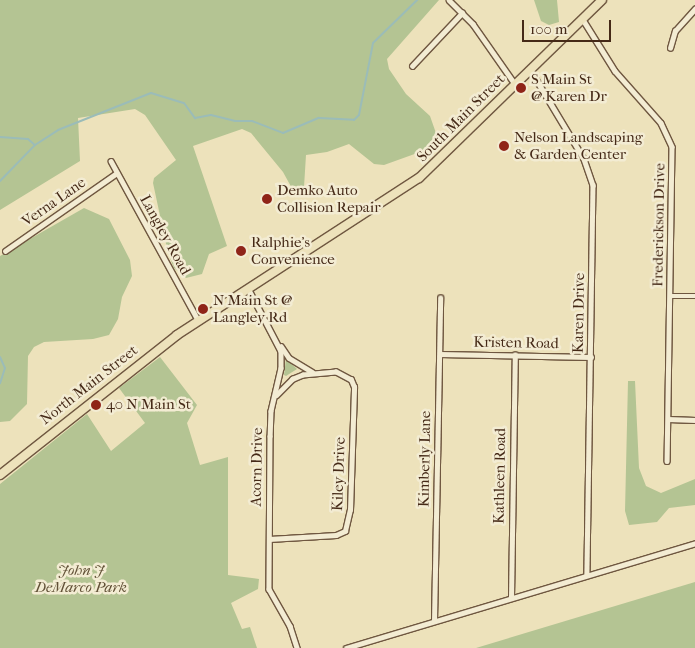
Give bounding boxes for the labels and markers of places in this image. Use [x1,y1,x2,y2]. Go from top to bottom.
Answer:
place label: S Main St @ Karen Dr [531,70,607,105]
marker: S Main St @ Karen Dr [515,82,527,94]
place label: Nelson Landscaping & Garden Center [514,128,643,163]
marker: Nelson Landscaping & Garden Center [498,140,510,152]
place label: Demko Auto Collision Repair [277,181,381,216]
marker: Demko Auto Collision Repair [261,193,273,205]
place label: Ralphie's Convenience [251,233,335,268]
marker: Ralphie's Convenience [235,245,247,257]
place label: N Main St @ Langley Rd [213,291,292,326]
marker: N Main St @ Langley Rd [197,303,209,315]
place label: 40 N Main St [106,396,191,414]
marker: 40 N Main St [90,399,102,411]

